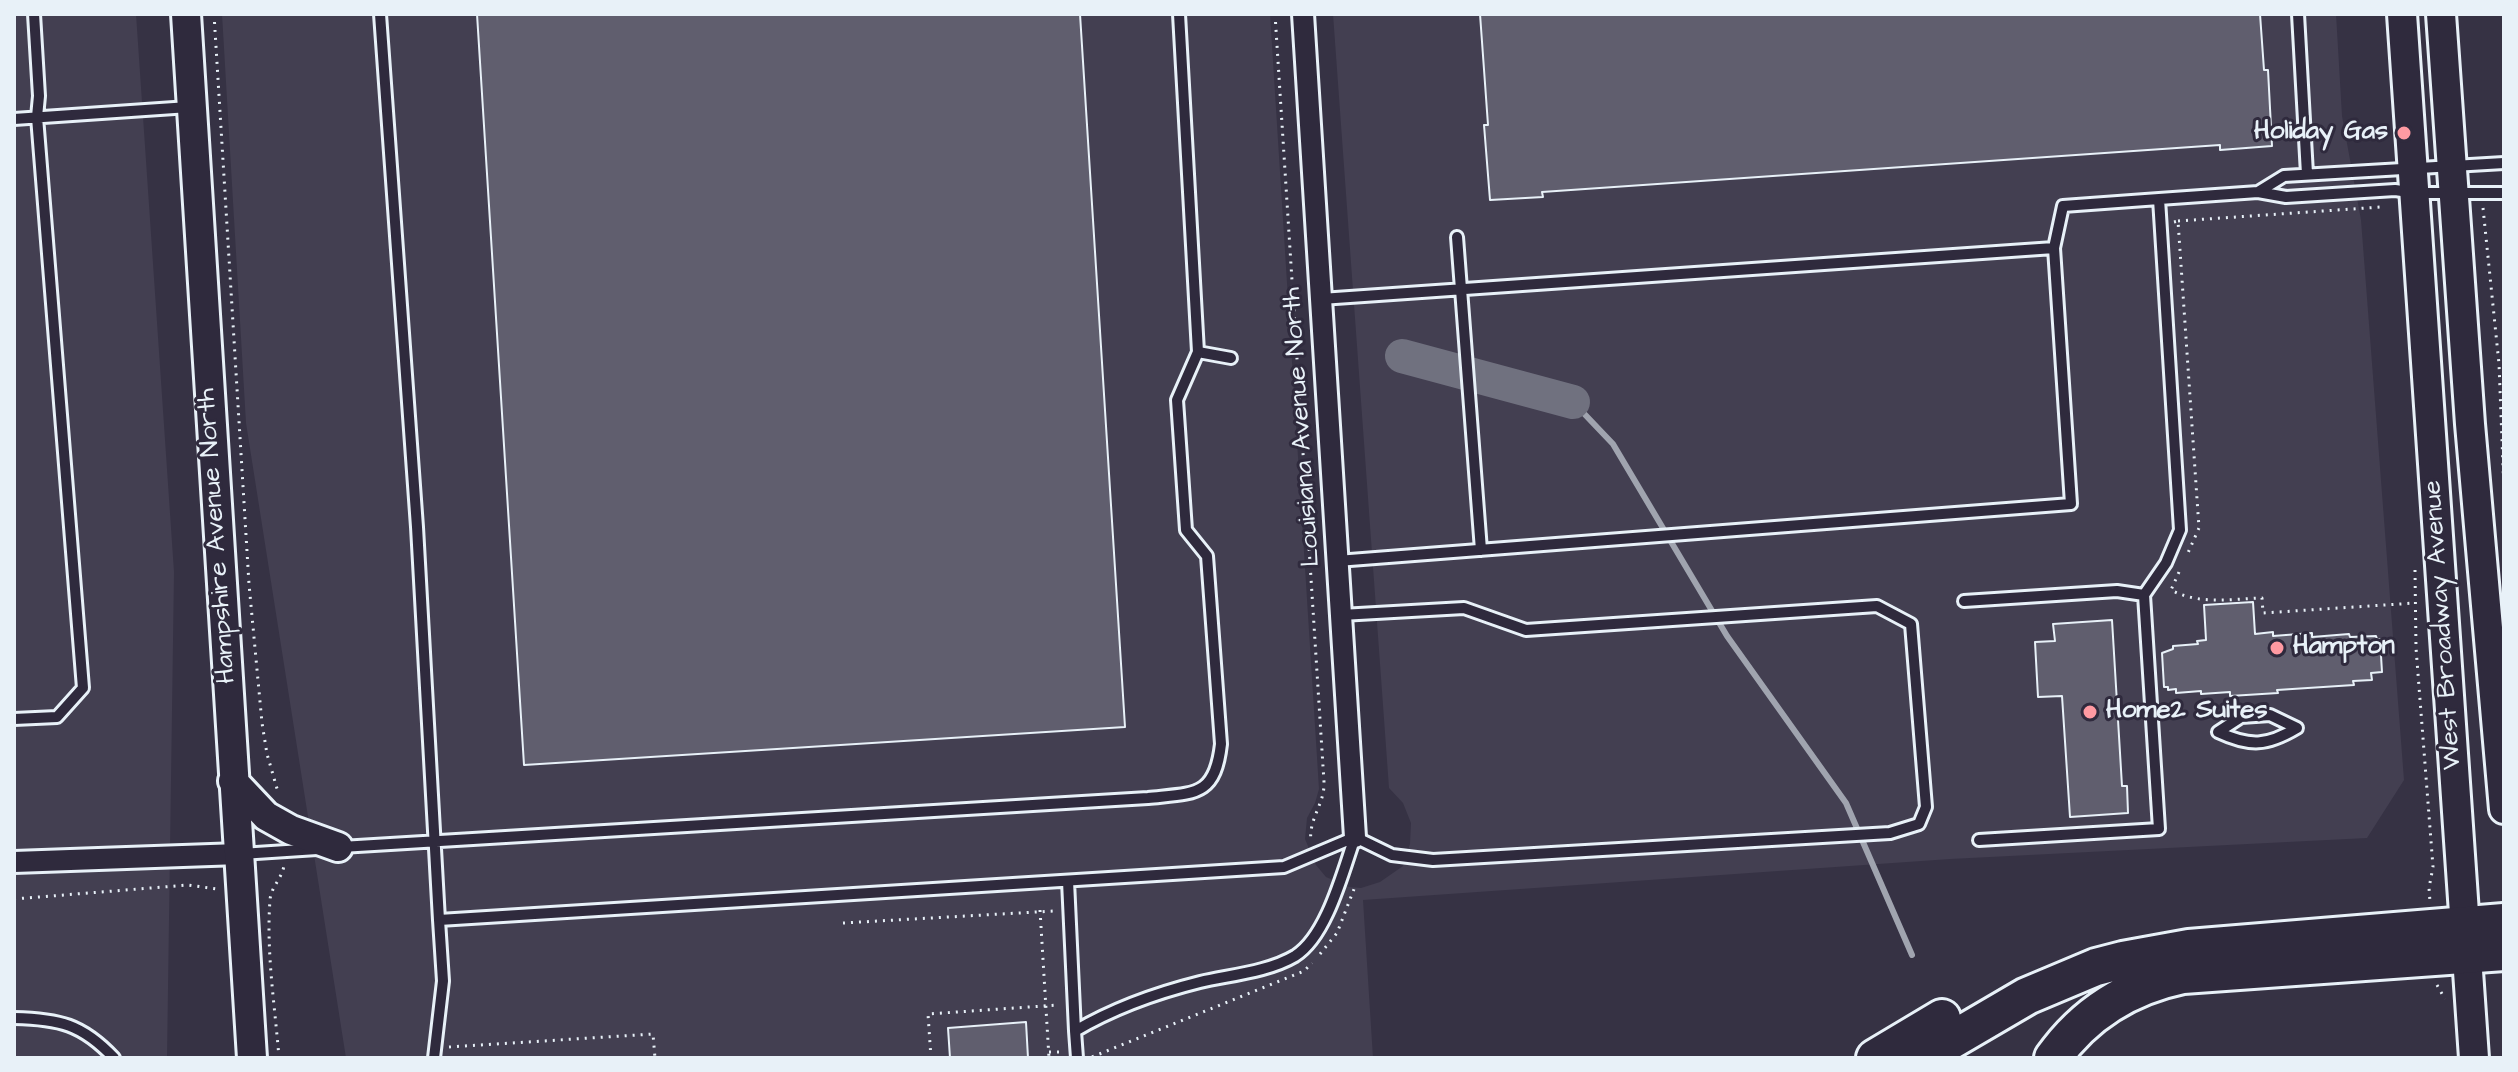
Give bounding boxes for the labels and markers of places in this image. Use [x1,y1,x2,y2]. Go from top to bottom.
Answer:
place label: Holiday Gas [2254,117,2388,149]
marker: Holiday Gas [2395,124,2413,142]
place label: Hampton [2293,632,2395,664]
marker: Hampton [2268,639,2286,657]
place label: Home2 Suites [2106,696,2267,728]
marker: Home2 Suites [2081,703,2099,721]

